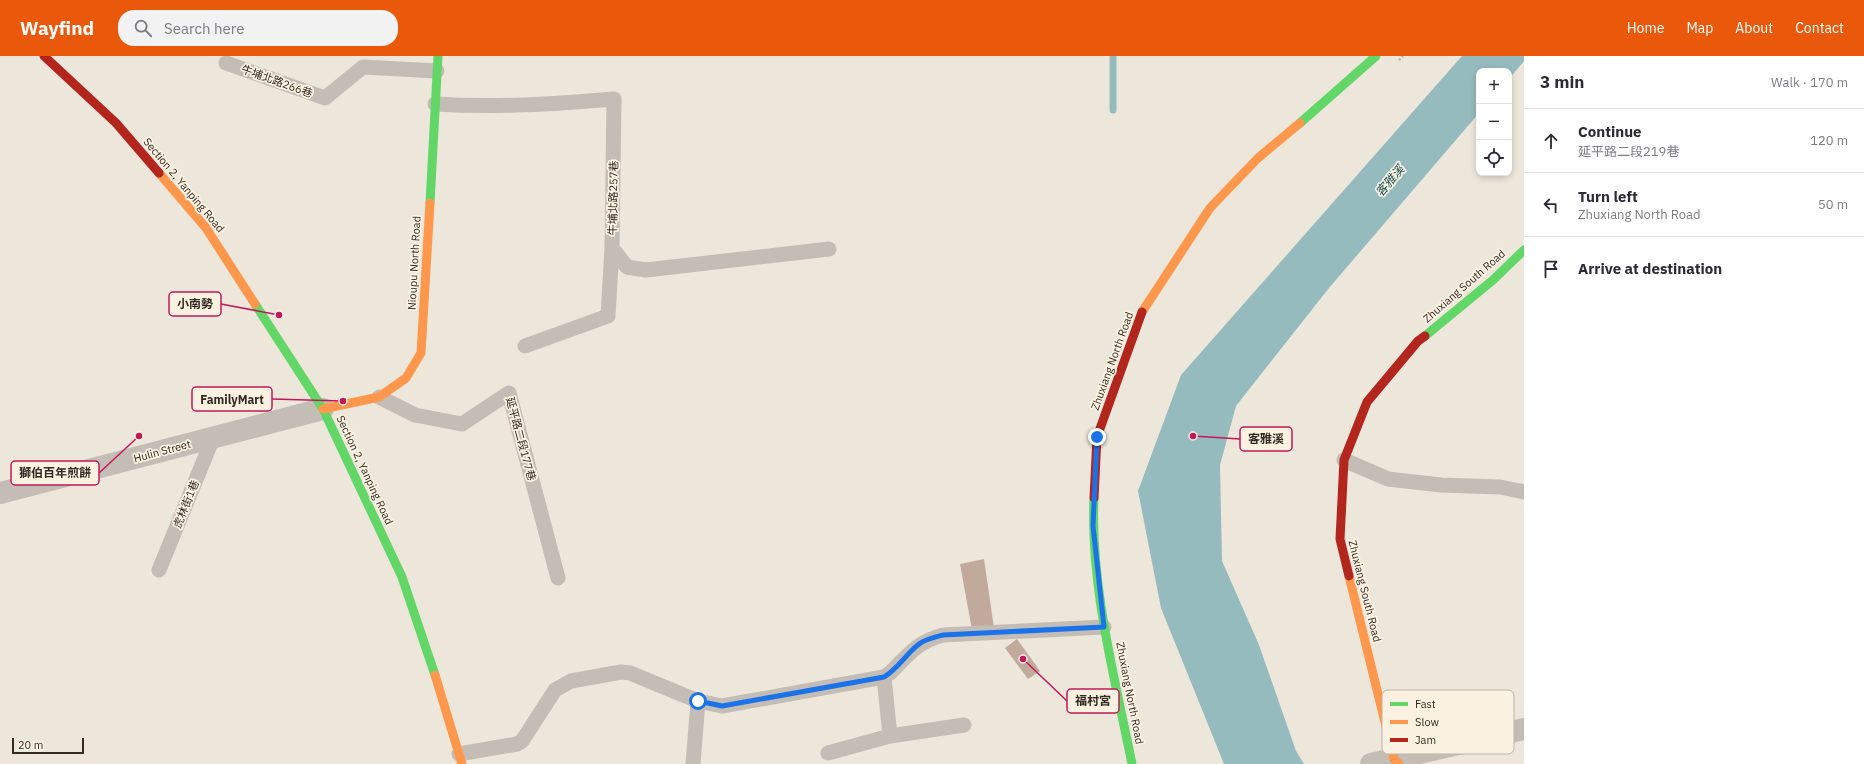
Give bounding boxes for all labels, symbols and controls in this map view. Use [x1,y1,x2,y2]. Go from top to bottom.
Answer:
search box [118,10,398,46]
text: Wayfind [20,16,94,40]
icon: search [132,17,154,39]
text: Search here [164,19,244,38]
text: Home [1627,19,1664,37]
text: Map [1686,19,1713,37]
text: About [1735,19,1773,37]
text: Contact [1795,19,1844,37]
street label: 牛埔北路266巷 [239,62,315,100]
map controls [1476,68,1512,176]
button: + [1476,68,1512,104]
text: 3 min [1540,71,1584,93]
text: Walk · 170 m [1771,74,1848,91]
button: − [1476,104,1512,140]
text: Continue [1578,122,1642,141]
icon: ahead [1540,130,1562,152]
text: 120 m [1810,132,1848,149]
street label: Section 2, Yanping Road [140,135,228,235]
button: locate [1476,140,1512,176]
text: 延平路二段219巷 [1578,143,1679,160]
street label: 牛埔北路257巷 [605,160,621,236]
water label: 客雅溪 [1372,161,1408,199]
text: Turn left [1578,187,1638,206]
icon: left [1540,194,1562,216]
text: 50 m [1818,196,1848,213]
text: Zhuxiang North Road [1578,206,1701,223]
street label: Nioupu North Road [405,216,423,310]
street label: Zhuxiang South Road [1420,246,1508,326]
icon: arrive [1540,258,1562,280]
text: Arrive at destination [1578,259,1722,278]
callout: 小南勢 [169,292,221,316]
text: 小南勢 [177,296,213,311]
street label: Zhuxiang North Road [1088,310,1136,412]
callout: FamilyMart [192,387,272,411]
text: FamilyMart [200,392,264,407]
street label: 延平路二段177巷 [503,396,539,482]
street label: Section 2, Yanping Road [334,413,396,527]
callout: 客雅溪 [1240,427,1292,451]
route end [1088,428,1106,446]
text: 客雅溪 [1248,431,1284,446]
street label: Hulin Street [132,437,192,465]
callout: 獅伯百年煎餅 [11,461,99,485]
text: 獅伯百年煎餅 [19,465,91,480]
street label: 虎林街1巷 [170,478,202,530]
street label: Zhuxiang South Road [1346,539,1384,643]
street label: Zhuxiang North Road [1113,641,1147,745]
callout: 福村宮 [1067,689,1119,713]
legend [1382,690,1514,754]
route start [689,692,707,710]
text: 福村宮 [1075,693,1111,708]
text: Fast [1415,697,1436,711]
text: Slow [1415,715,1439,729]
text: Jam [1415,733,1436,747]
scale bar [12,736,84,755]
text: 20 m [18,738,43,752]

